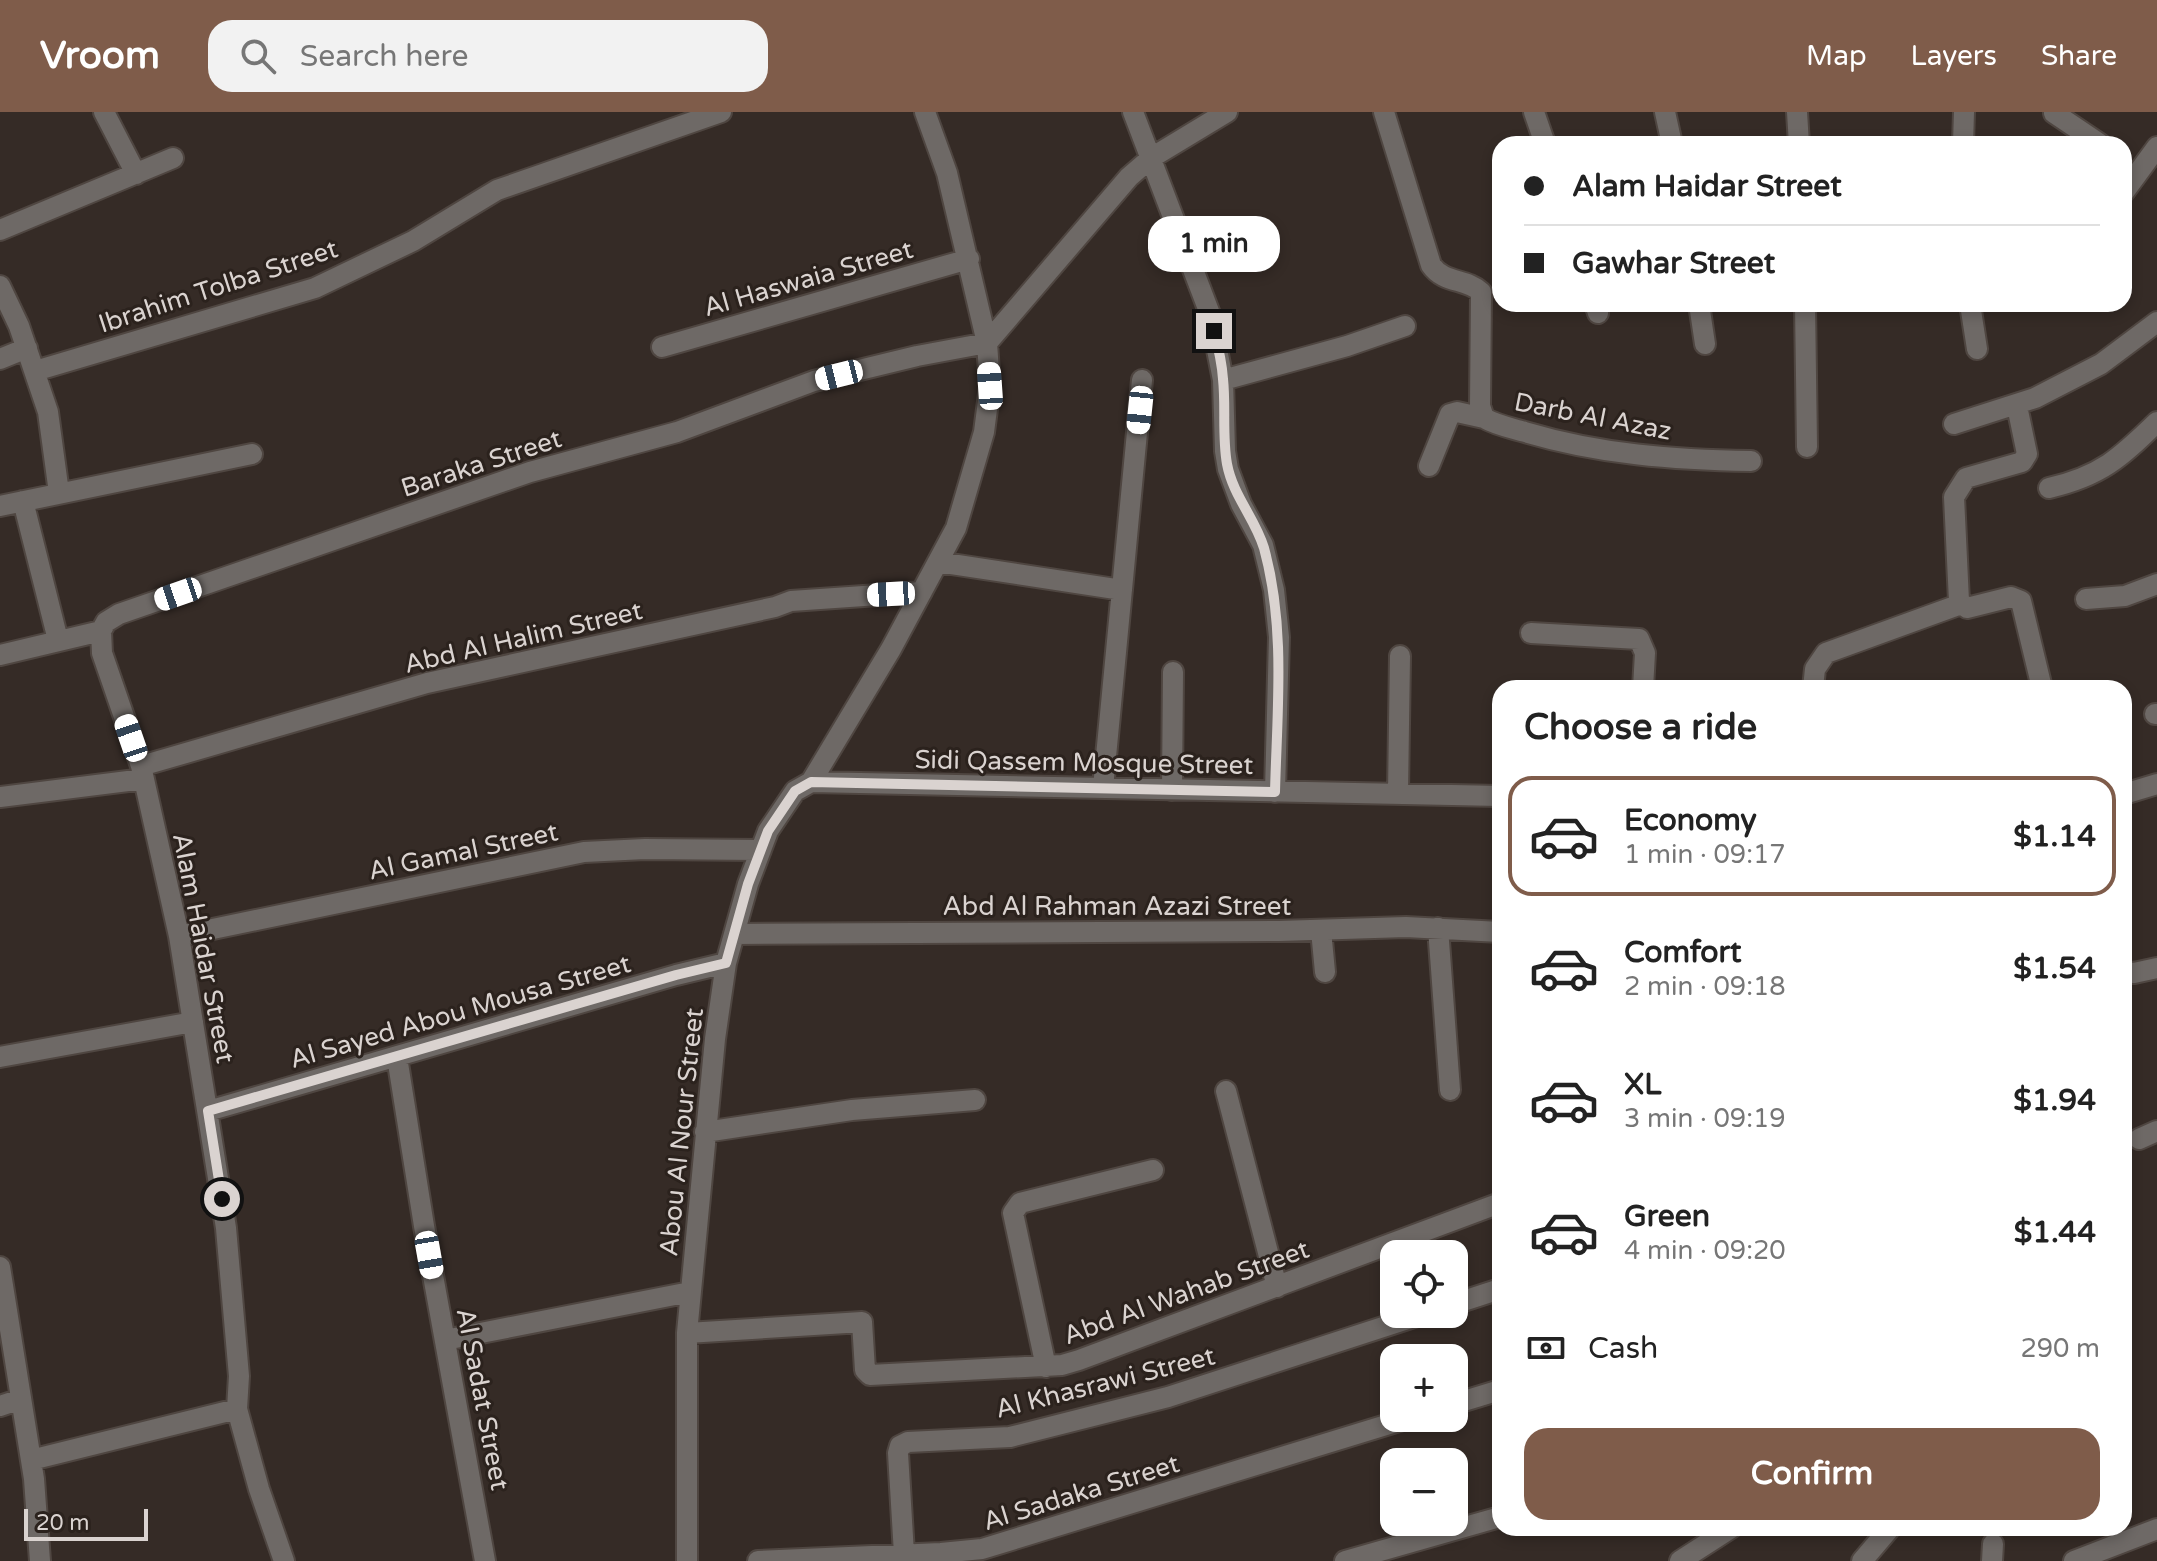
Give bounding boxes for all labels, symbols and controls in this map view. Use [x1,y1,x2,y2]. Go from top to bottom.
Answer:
search box [208,20,768,92]
text: Vroom [40,33,160,79]
icon: search [236,34,280,78]
text: Search here [300,38,468,75]
text: Map [1806,39,1867,73]
text: Layers [1911,39,1997,73]
text: Share [2041,39,2117,73]
text: Alam Haidar Street [1572,168,1842,205]
callout: 1 min [1148,215,1280,271]
text: 1 min [1179,228,1249,259]
street label: Ibrahim Tolba Street [95,233,342,340]
street label: Al Haswaia Street [700,234,916,323]
text: Gawhar Street [1572,245,1775,282]
route end [1196,313,1232,349]
car [813,358,865,392]
car [976,361,1004,411]
car [1126,385,1154,435]
street label: Darb Al Azaz [1512,386,1674,447]
street label: Baraka Street [397,423,565,504]
car [151,575,205,613]
car [866,581,916,607]
street label: Abd Al Halim Street [401,595,645,680]
text: Choose a ride [1524,706,1757,749]
car [112,711,150,765]
street label: Sidi Qassem Mosque Street [914,744,1254,781]
icon: car [1528,800,1600,872]
text: Economy [1624,802,1757,839]
street label: Al Gamal Street [366,816,561,887]
text: $1.14 [2013,818,2096,855]
street label: Alam Haidar Street [166,830,241,1066]
text: 1 min · 09:17 [1624,839,1786,870]
street label: Abd Al Rahman Azazi Street [943,891,1291,922]
icon: car [1528,932,1600,1004]
text: Comfort [1624,934,1742,971]
street label: Al Sayed Abou Mousa Street [286,948,634,1075]
text: $1.54 [2013,950,2096,987]
text: 2 min · 09:18 [1624,971,1786,1002]
street label: Abou Al Nour Street [653,1006,710,1258]
icon: car [1528,1064,1600,1136]
text: XL [1624,1066,1661,1103]
text: $1.94 [2013,1082,2096,1119]
text: 3 min · 09:19 [1624,1103,1786,1134]
route start [204,1181,240,1217]
icon: car [1528,1196,1600,1268]
text: Green [1624,1198,1710,1235]
text: $1.44 [2014,1214,2096,1251]
car [413,1229,445,1281]
street label: Abd Al Wahab Street [1059,1234,1313,1351]
text: 4 min · 09:20 [1624,1235,1786,1266]
map controls [1380,1240,1468,1536]
button: locate [1380,1240,1468,1328]
street label: Al Sadat Street [450,1305,515,1493]
icon: cash [1524,1326,1568,1370]
text: Cash [1588,1330,1658,1367]
text: 290 m [2020,1333,2100,1364]
street label: Al Khasrawi Street [992,1340,1218,1425]
button: + [1380,1344,1468,1432]
button: Confirm [1524,1428,2100,1520]
street label: Al Sadaka Street [979,1448,1183,1537]
button: − [1380,1448,1468,1536]
scale bar [24,1505,148,1541]
text: 20 m [36,1510,90,1536]

